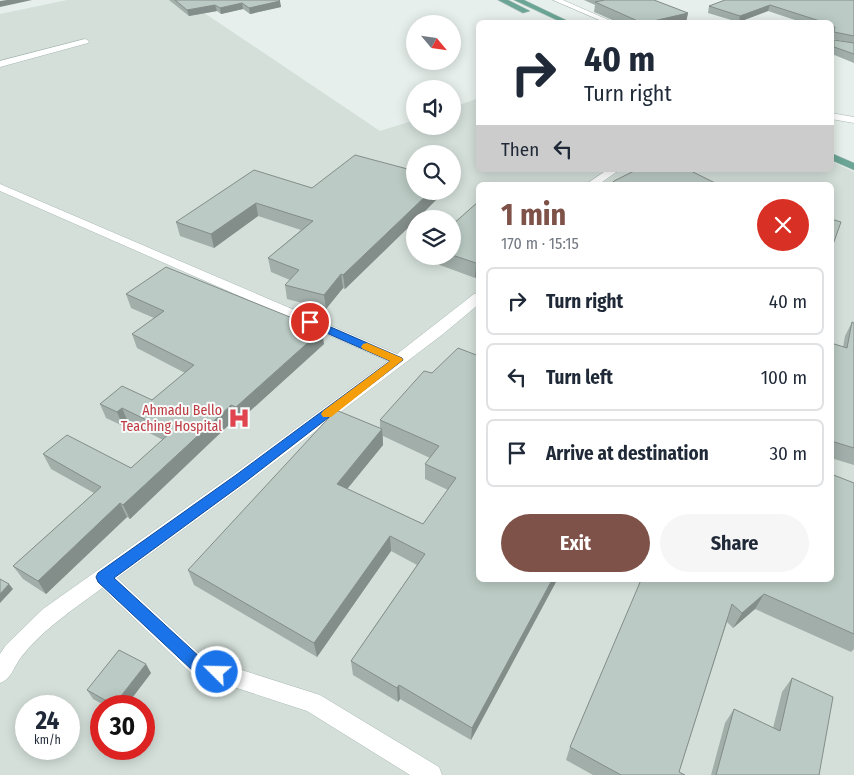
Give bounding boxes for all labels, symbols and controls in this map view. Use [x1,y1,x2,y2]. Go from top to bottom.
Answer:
north arrow [406,15,461,70]
map controls [406,15,461,265]
text: 40 m [584,38,655,80]
icon: right [501,40,566,105]
button: sound [406,80,461,135]
text: Turn right [584,80,672,107]
icon: left [549,135,577,163]
text: Then [501,138,539,161]
button: search [406,145,461,200]
text: 1 min [501,197,566,233]
button: close [757,199,809,251]
button: layers [406,210,461,265]
text: 170 m · 15:15 [501,234,579,253]
icon: right [503,287,531,315]
text: Turn right [546,290,623,313]
text: 40 m [769,290,807,313]
pin [289,301,331,343]
icon: arrive [296,308,324,336]
icon: left [503,363,531,391]
text: Turn left [546,366,613,389]
text: 100 m [761,366,807,389]
place label: Ahmadu Bello Teaching Hospital [121,402,222,435]
hospital icon: Ahmadu Bello Teaching Hospital [226,405,252,431]
icon: arrive [503,439,531,467]
text: Arrive at destination [546,442,709,465]
text: 30 m [769,442,807,465]
button: Exit [501,514,650,572]
button: Share [660,514,809,572]
position arrow [190,645,242,697]
speed limit sign: 30 [90,695,155,760]
text: 24 [36,706,59,736]
text: km/h [34,733,61,747]

